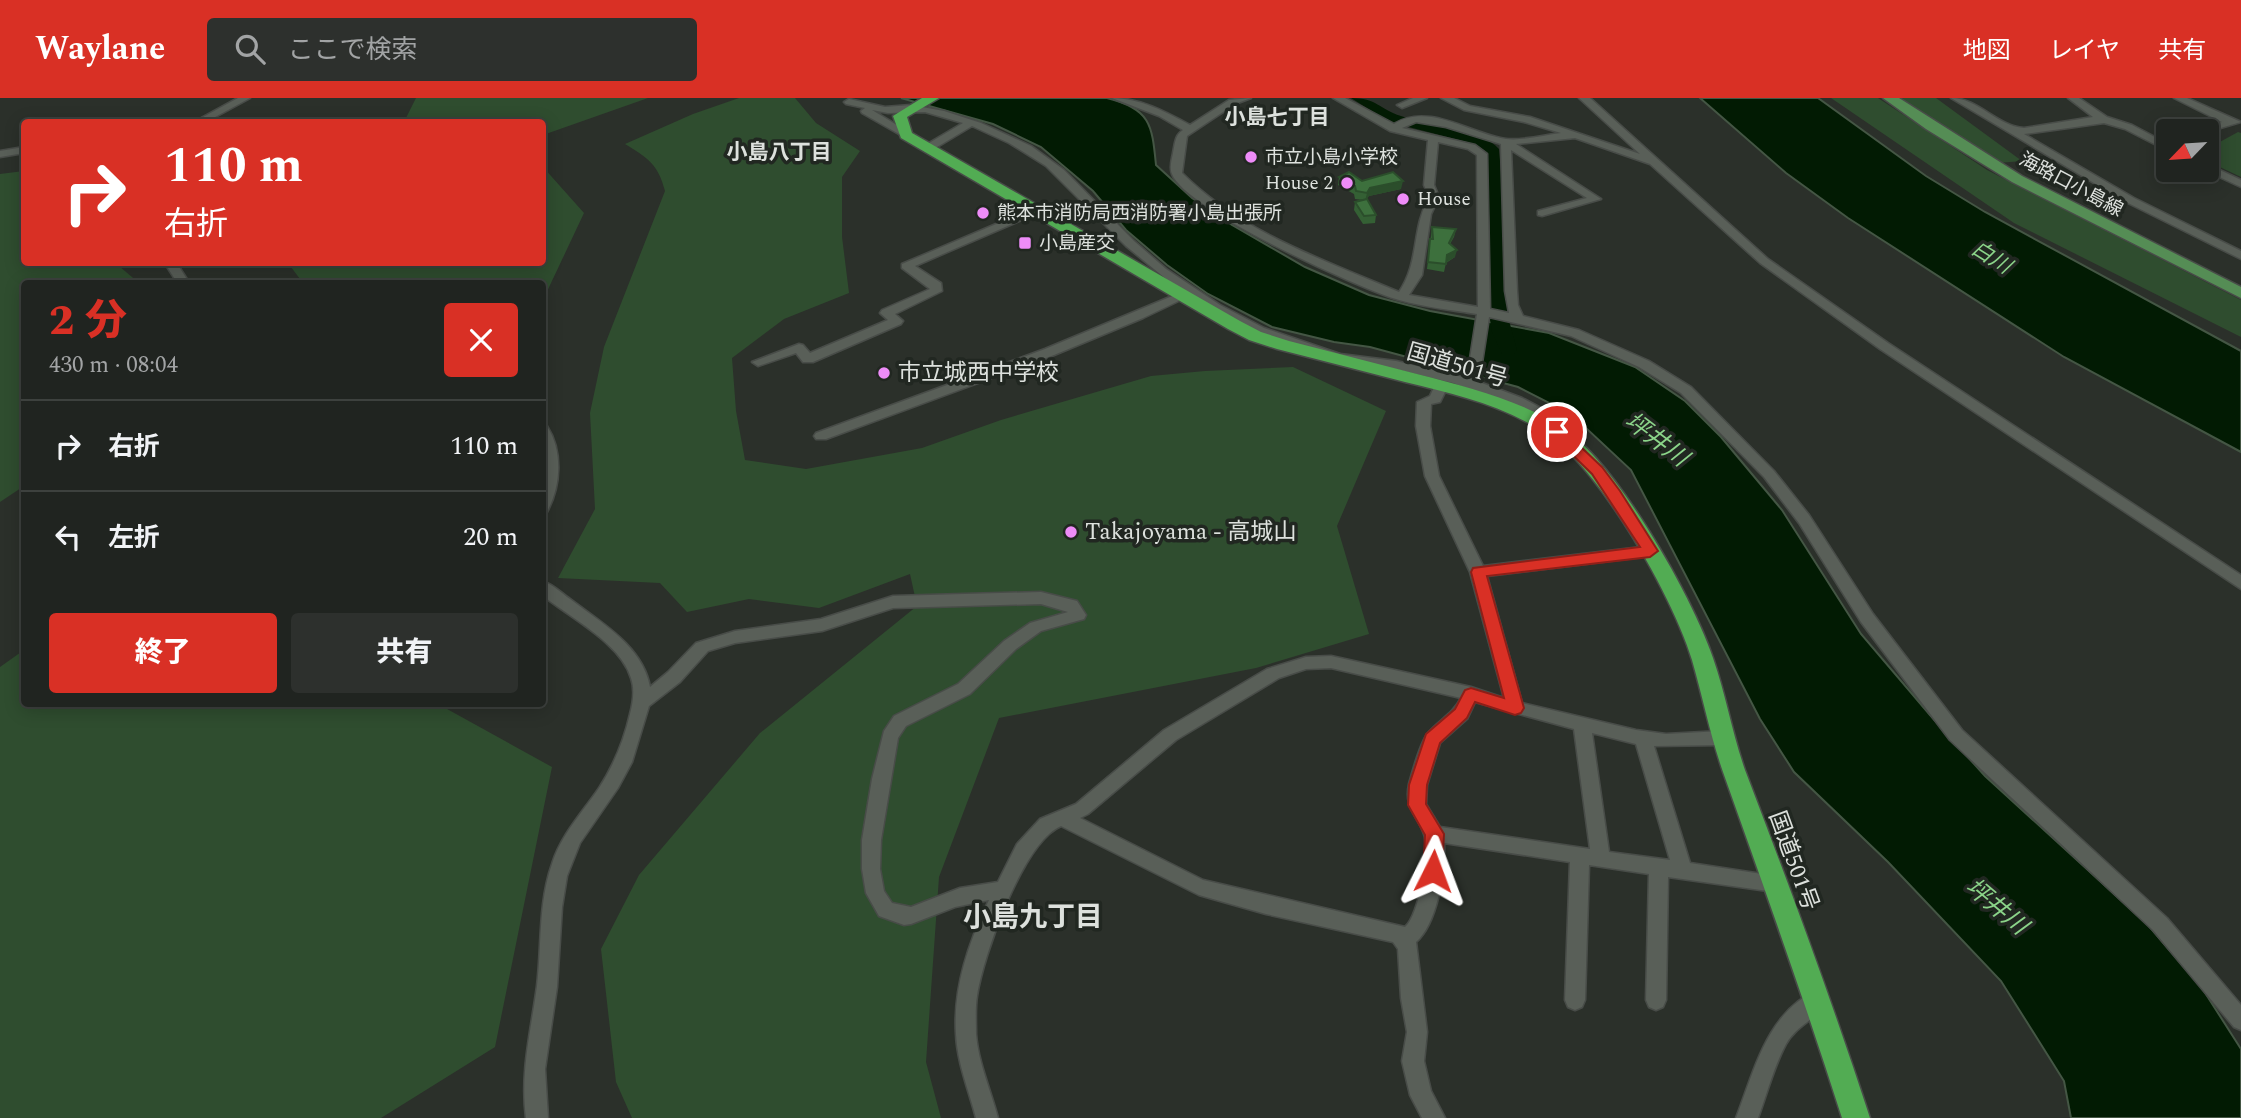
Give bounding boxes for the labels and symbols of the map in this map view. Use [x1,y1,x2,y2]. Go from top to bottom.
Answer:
district label: 小島七丁目 [1225,102,1330,134]
north arrow [2156,119,2219,182]
district label: 小島八丁目 [727,137,832,169]
place label: 市立小島小学校 [1265,143,1398,172]
street label: 海路口小島線 [2014,145,2128,225]
marker: 市立小島小学校 [1243,149,1259,165]
place label: House 2 [1265,169,1333,198]
marker: House 2 [1339,175,1355,191]
place label: House [1417,185,1471,214]
marker: House [1395,191,1411,207]
place label: 熊本市消防局西消防署小島出張所 [997,199,1282,228]
marker: 熊本市消防局西消防署小島出張所 [975,205,991,221]
place label: 小島産交 [1039,229,1115,258]
water label: 白川 [1965,233,2019,284]
marker: 小島産交 [1017,235,1033,251]
street label: 国道501号 [1402,335,1512,397]
place label: 市立城西中学校 [898,356,1059,391]
marker: 市立城西中学校 [876,365,892,381]
pin [1527,402,1587,462]
water label: 坪井川 [1616,404,1698,478]
place label: Takajoyama - 高城山 [1085,515,1296,550]
marker: Takajoyama - 高城山 [1063,524,1079,540]
street label: 国道501号 [1759,806,1827,916]
position arrow [1396,834,1470,908]
water label: 坪井川 [1957,870,2037,946]
district label: 小島九丁目 [963,896,1103,939]

